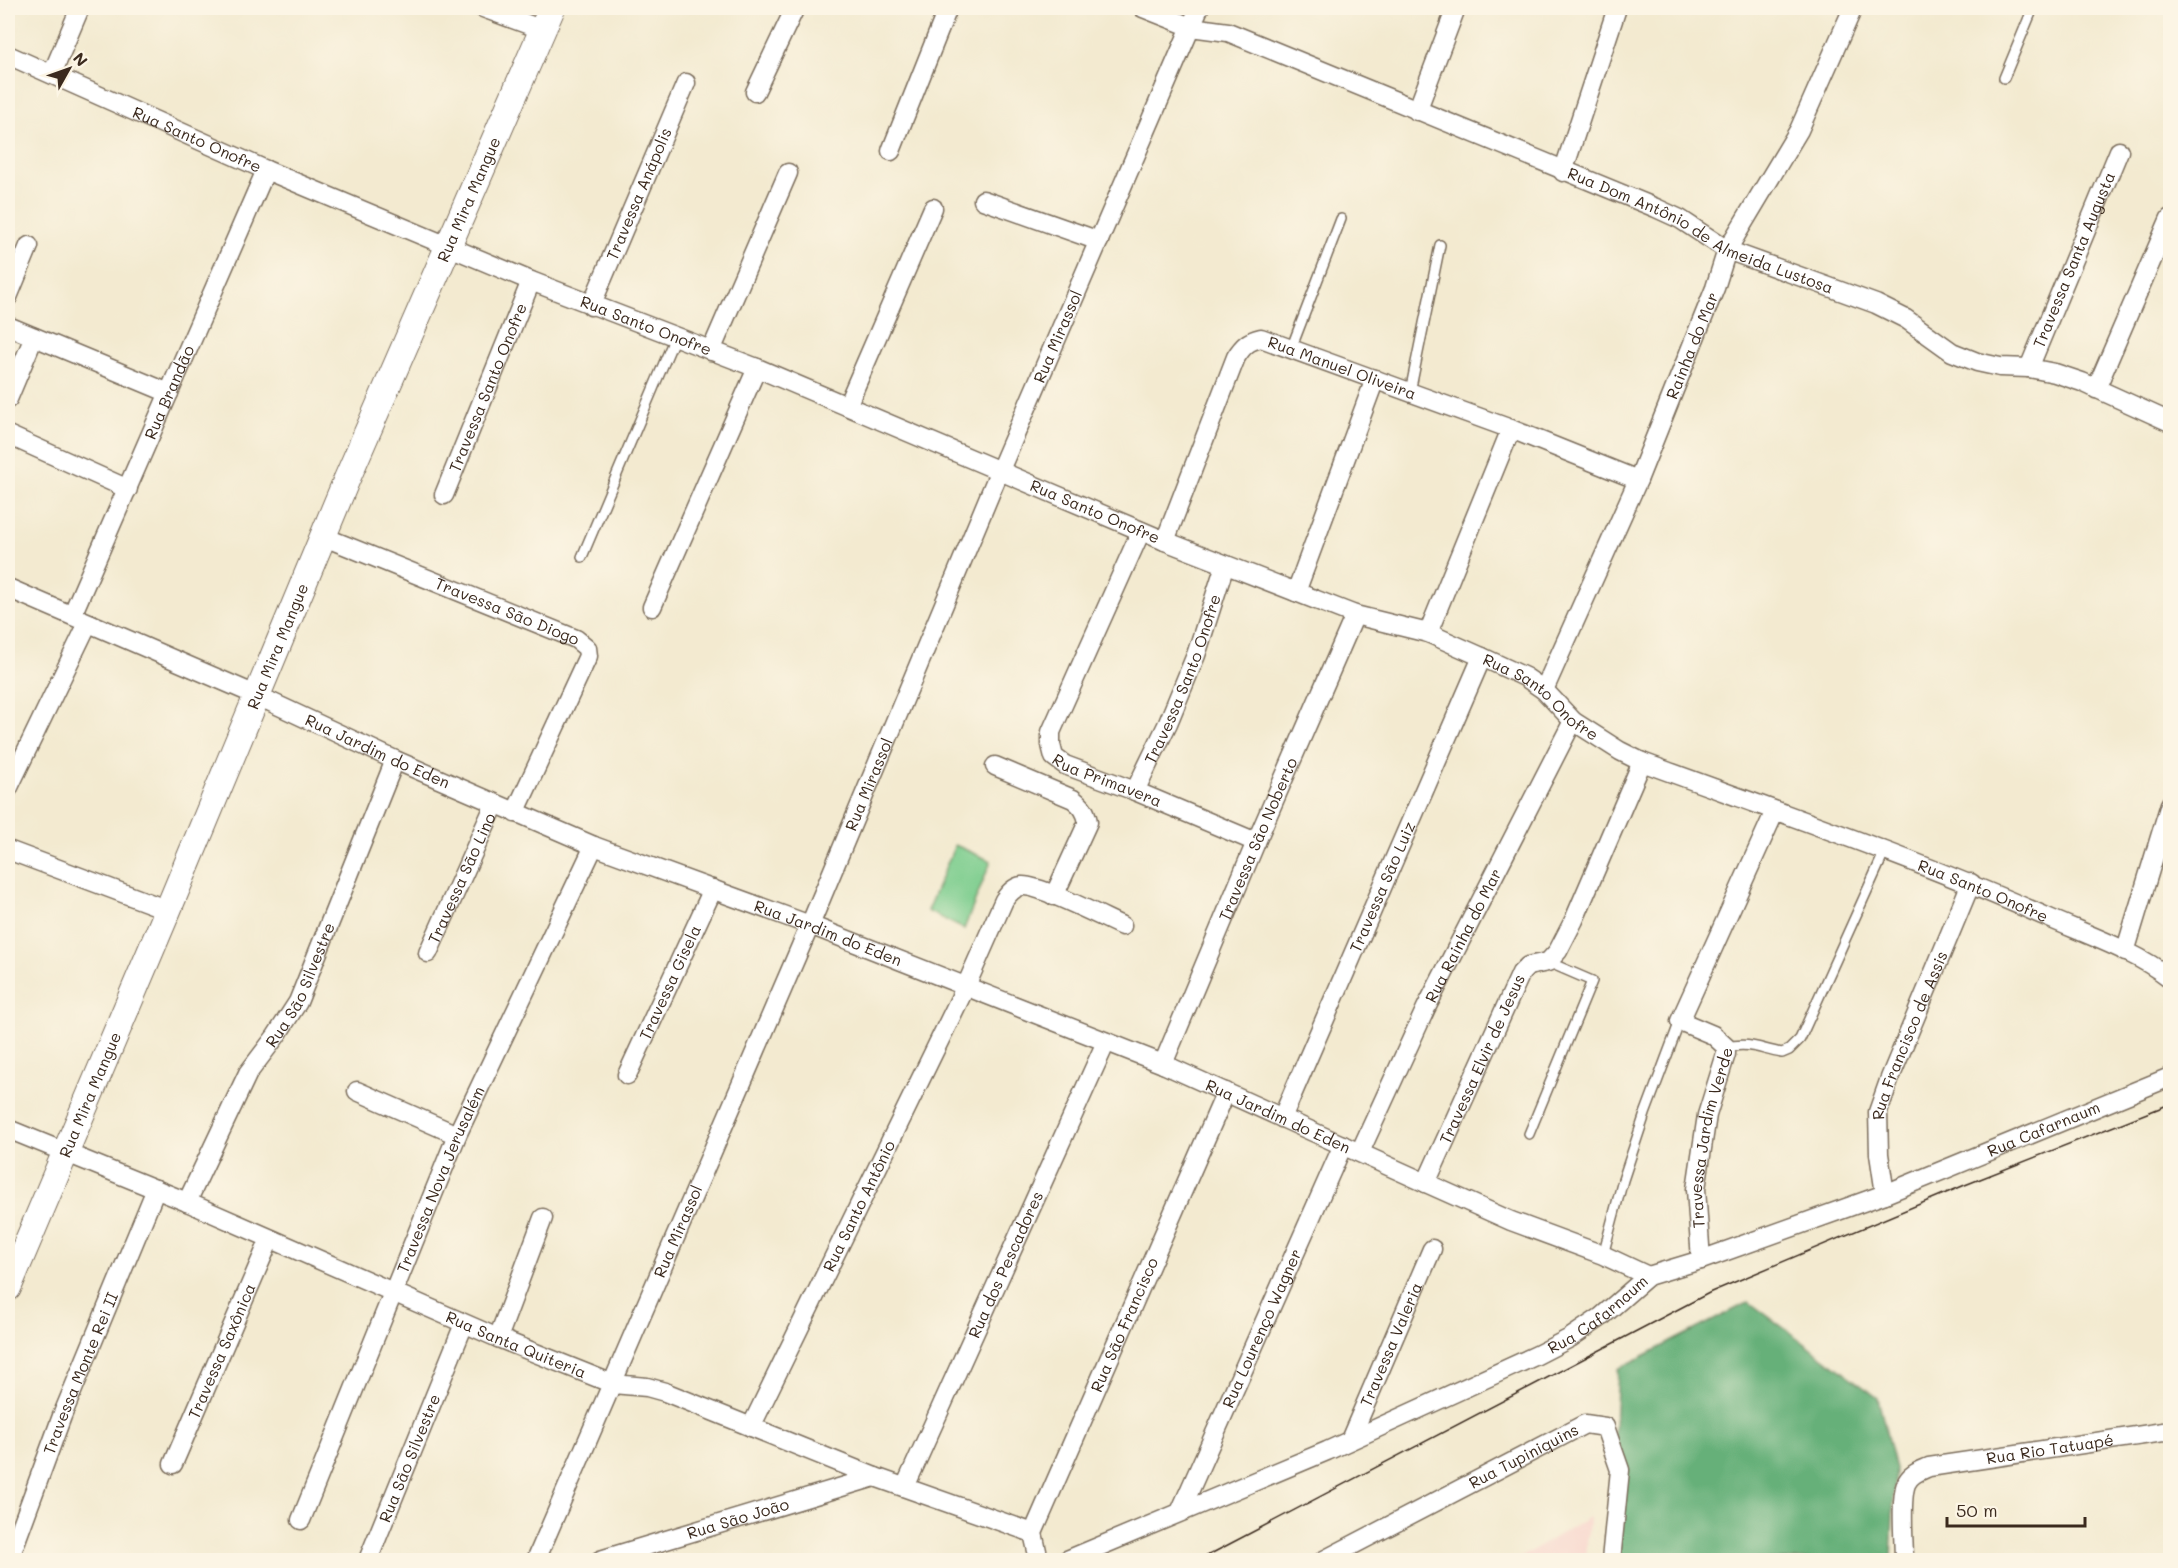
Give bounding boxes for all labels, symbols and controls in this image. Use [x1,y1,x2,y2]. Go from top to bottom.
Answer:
north arrow [39,39,99,99]
text: N [69,48,93,70]
street label: Rua Santo Onofre [130,101,265,177]
street label: Travessa Anápolis [601,124,676,263]
street label: Rua Mira Mangue [432,133,505,265]
street label: Rua Dom Antônio de Almeida Lustosa [1565,162,1837,298]
street label: Travessa Santa Augusta [2028,169,2119,351]
street label: Rua Mirassol [1028,287,1086,386]
street label: Rainha do Mar [1661,289,1722,402]
street label: Rua Santo Onofre [578,290,715,360]
street label: Travessa Santo Onofre [443,300,531,475]
street label: Rua Manuel Oliveira [1265,330,1419,404]
street label: Rua Brandão [139,342,198,442]
street label: Rua Santo Onofre [1027,474,1163,548]
street label: Travessa São Diogo [432,572,583,649]
street label: Rua Mira Mangue [241,580,312,712]
street label: Travessa Santo Onofre [1139,591,1225,767]
street label: Rua Santo Onofre [1480,648,1603,745]
street label: Rua Jardim do Eden [302,709,453,793]
street label: Rua Mirassol [840,734,897,834]
street label: Rua Primavera [1048,748,1165,811]
street label: Travessa São Noberto [1213,754,1302,924]
street label: Travessa São Lino [423,809,500,947]
street label: Travessa São Luiz [1344,818,1419,955]
street label: Rua Santo Onofre [1915,854,2052,926]
street label: Rua Rainha do Mar [1420,865,1506,1006]
street label: Rua Jardim do Eden [751,895,905,970]
street label: Rua São Silvestre [260,919,339,1051]
street label: Travessa Gisela [634,921,705,1043]
street label: Rua Francisco de Assis [1867,947,1952,1120]
street label: Travessa Elvir de Jesus [1434,971,1529,1147]
street label: Rua Mira Mangue [54,1028,125,1160]
street label: Travessa Jardim Verde [1685,1048,1736,1229]
street label: Rua Jardim do Eden [1203,1074,1354,1157]
street label: Travessa Nova Jerusalém [391,1082,489,1276]
street label: Rua Cafarnaum [1984,1096,2103,1161]
street label: Rua Santo Antônio [817,1137,899,1275]
street label: Rua Mirassol [648,1182,707,1281]
street label: Rua dos Pescadores [963,1188,1047,1341]
street label: Rua Lourenço Wagner [1217,1245,1306,1411]
street label: Rua São Francisco [1085,1254,1162,1395]
street label: Rua Cafarnaum [1544,1270,1652,1358]
street label: Travessa Valeria [1355,1279,1426,1410]
street label: Travessa Saxônica [183,1280,260,1422]
street label: Travessa Monte Rei II [38,1289,122,1457]
street label: Rua Santa Quiteria [443,1306,590,1382]
street label: Rua São Silvestre [373,1391,444,1525]
street label: Rua Tupiniquins [1465,1418,1582,1493]
street label: Rua Rio Tatuapé [1985,1429,2115,1468]
scale bar [1947,1490,2085,1528]
street label: Rua São João [684,1493,791,1543]
text: 50 m [1956,1498,1998,1522]

